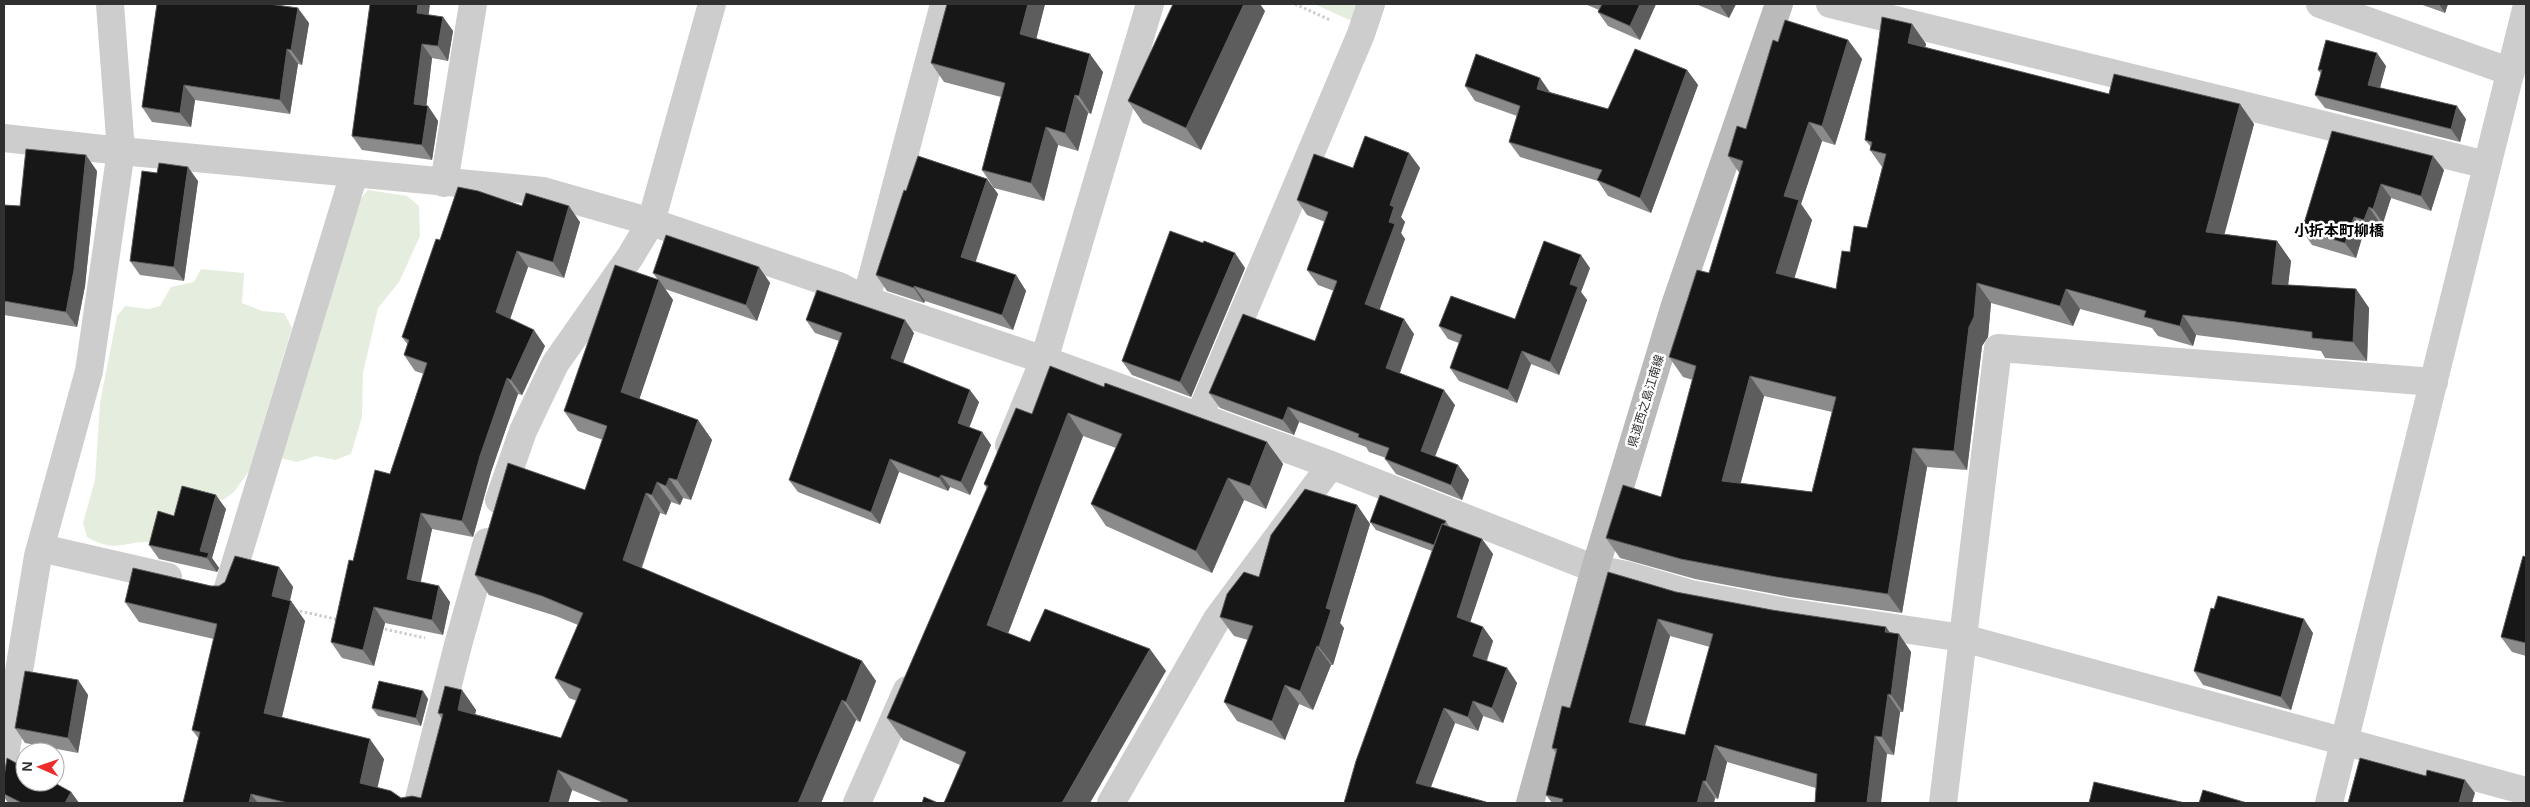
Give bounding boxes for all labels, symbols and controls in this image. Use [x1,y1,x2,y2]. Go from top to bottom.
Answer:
district label: 小折本町柳橋 [2294,222,2385,239]
street label: 県道西之島江南線 [1625,353,1667,449]
north arrow [15,742,65,792]
text: N [19,761,35,772]

